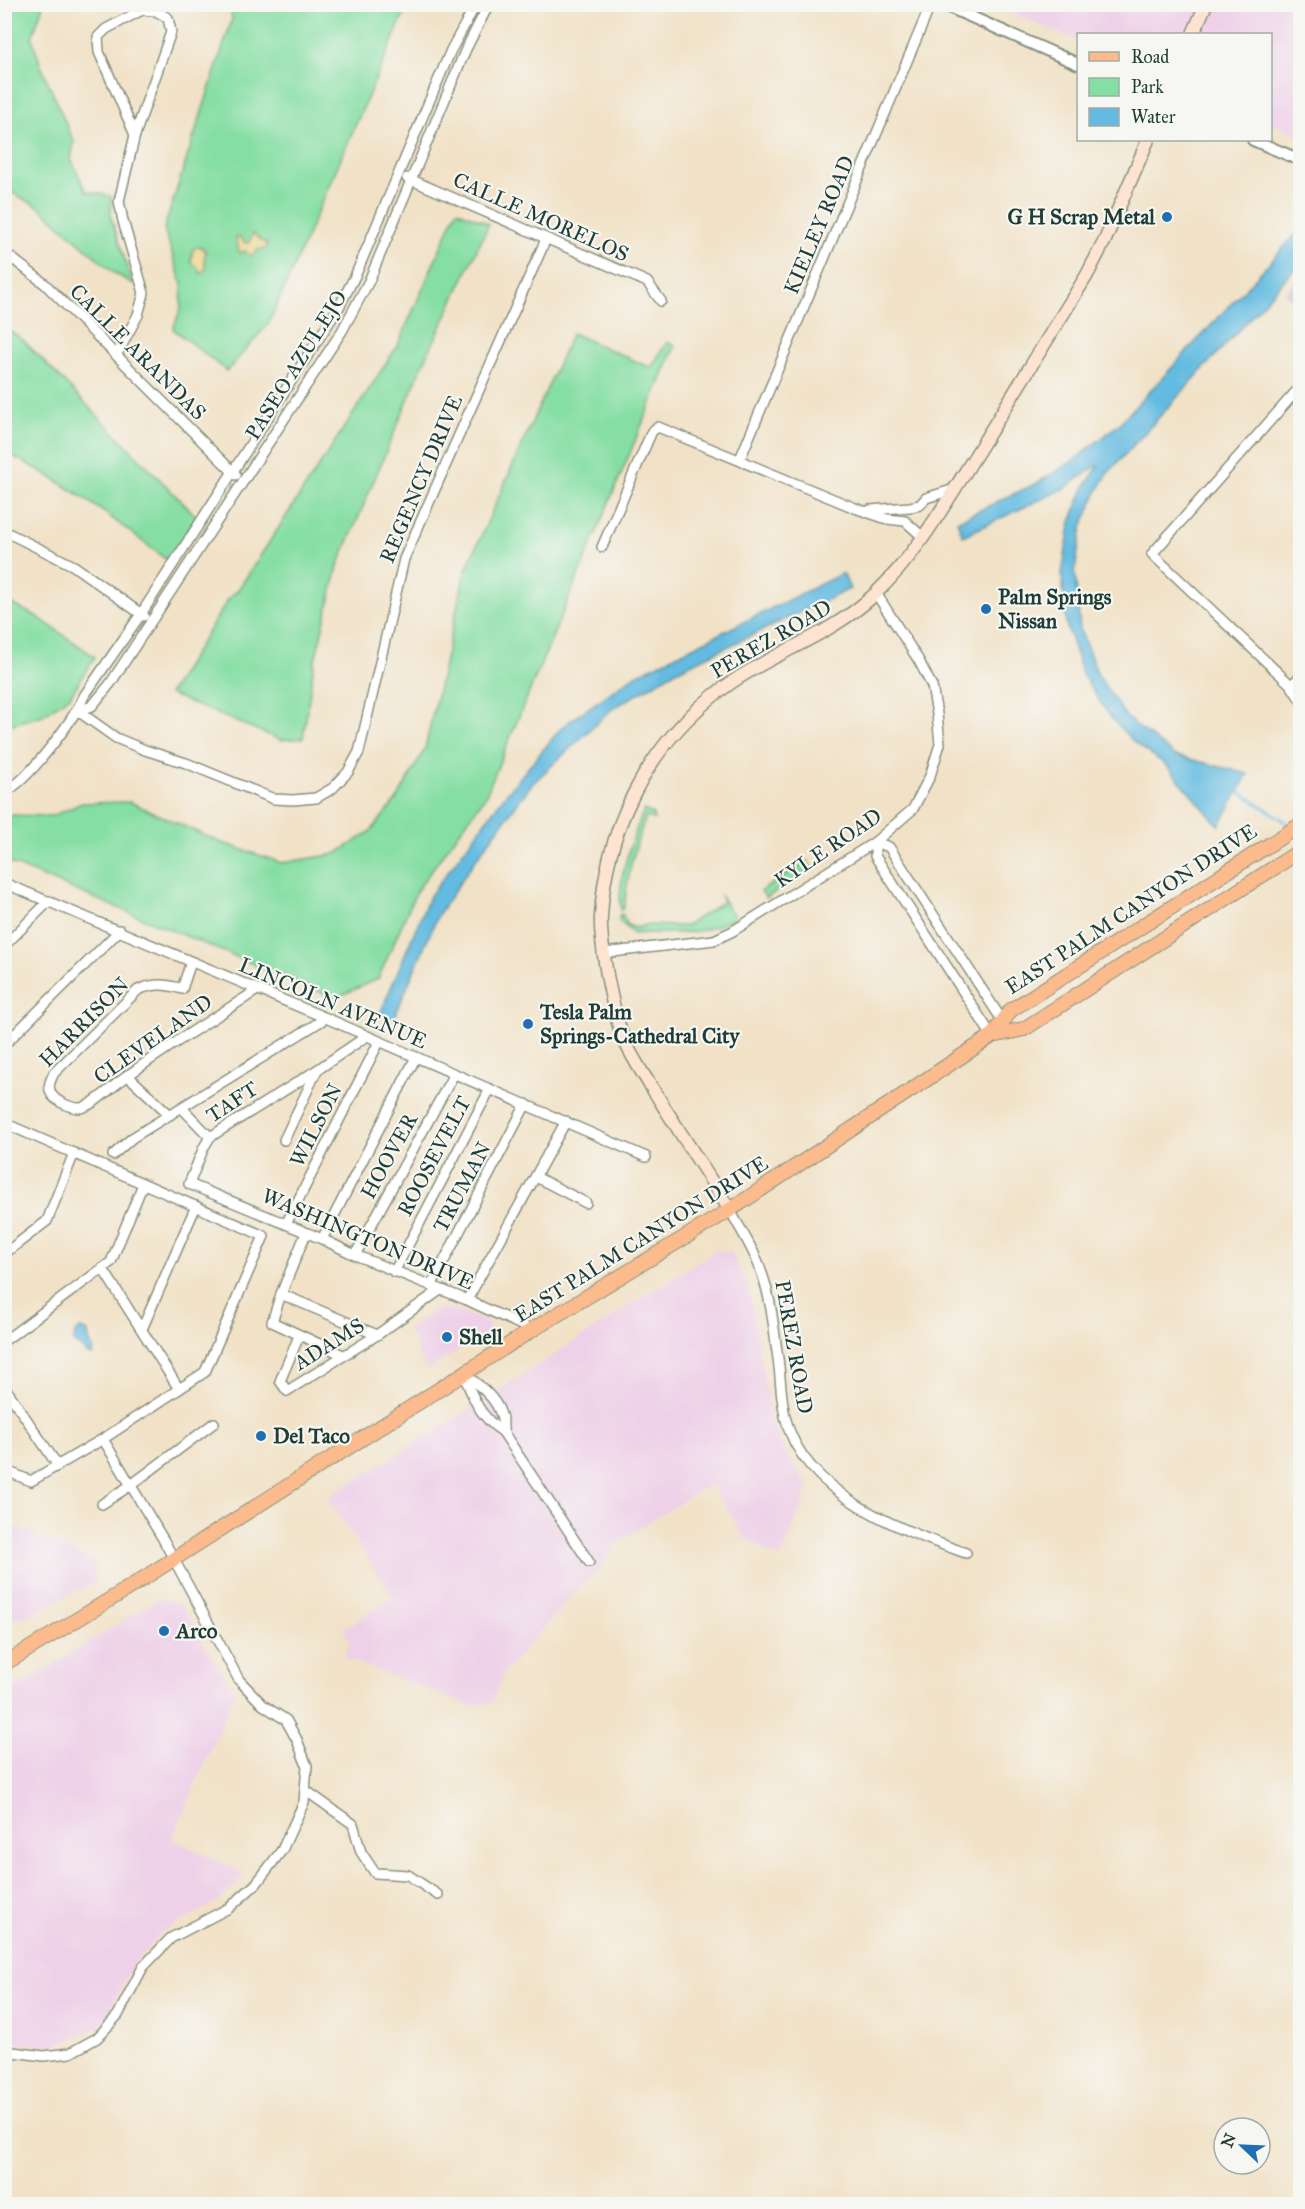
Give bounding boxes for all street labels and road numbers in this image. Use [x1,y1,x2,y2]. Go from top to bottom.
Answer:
street label: KIELEY ROAD [778,152,860,298]
street label: CALLE MORELOS [449,167,633,267]
street label: CALLE ARANDAS [64,278,212,426]
street label: PASEO AZULEJO [239,285,353,445]
street label: REGENCY DRIVE [374,391,468,567]
street label: PEREZ ROAD [706,594,836,684]
street label: KYLE ROAD [769,803,887,893]
street label: EAST PALM CANYON DRIVE [1000,818,1262,1000]
street label: LINCOLN AVENUE [235,952,431,1054]
street label: HARRISON [34,971,135,1072]
street label: CLEVELAND [89,989,217,1089]
street label: TAFT [201,1076,263,1128]
street label: WILSON [284,1079,348,1171]
street label: ROOSEVELT [391,1092,477,1220]
street label: HOOVER [355,1108,424,1203]
street label: TRUMAN [427,1137,497,1237]
street label: EAST PALM CANYON DRIVE [509,1150,773,1328]
street label: WASHINGTON DRIVE [258,1183,478,1295]
street label: PEREZ ROAD [769,1278,819,1416]
street label: ADAMS [288,1312,369,1376]

